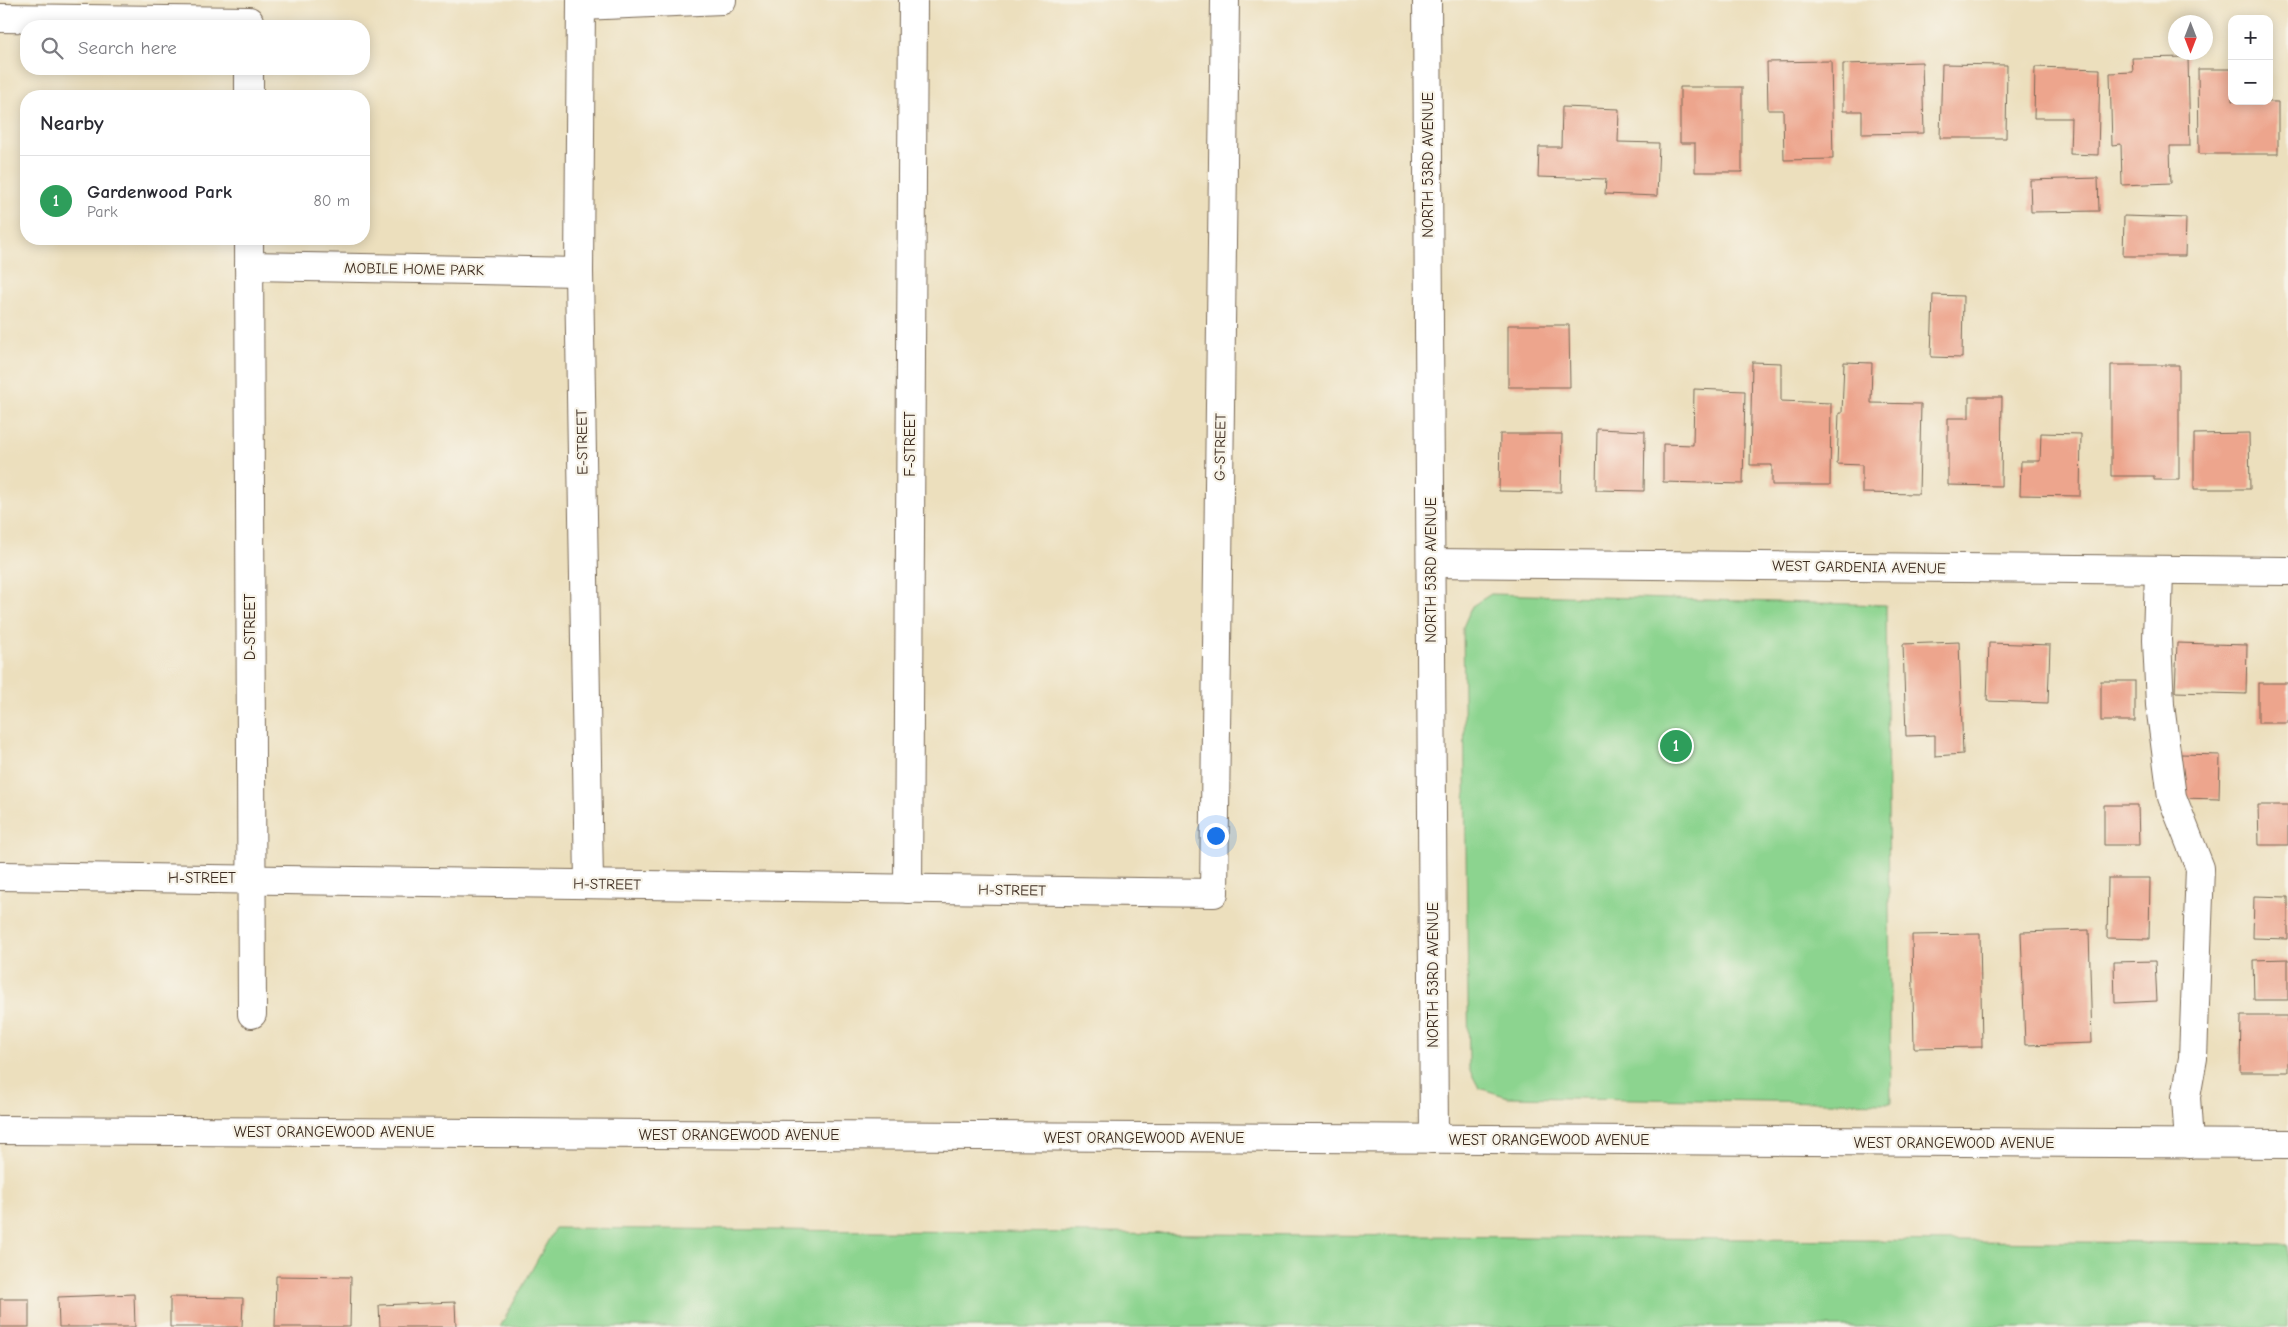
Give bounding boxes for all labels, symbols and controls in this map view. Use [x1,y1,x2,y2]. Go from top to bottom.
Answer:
north arrow [2168,15,2213,60]
map controls [2228,15,2273,105]
button: + [2228,15,2273,60]
search box [20,20,370,75]
icon: search [38,34,66,62]
text: Search here [78,37,177,59]
button: − [2228,60,2273,105]
street label: NORTH 53RD AVENUE [1419,92,1437,238]
text: Nearby [40,111,104,135]
text: Gardenwood Park [87,181,232,203]
text: 1 [53,192,59,210]
text: 80 m [313,192,350,210]
text: Park [87,203,118,221]
street label: MOBILE HOME PARK [344,259,485,279]
street label: E-STREET [572,409,592,475]
street label: F-STREET [901,411,919,477]
street label: G-STREET [1210,413,1230,481]
street label: NORTH 53RD AVENUE [1422,497,1440,643]
street label: WEST GARDENIA AVENUE [1772,556,1946,578]
street label: D-STREET [241,594,259,660]
pin: 1 [1660,727,1692,765]
your location [1203,823,1229,849]
street label: H-STREET [168,869,236,887]
street label: H-STREET [573,874,641,894]
street label: H-STREET [978,880,1046,900]
street label: NORTH 53RD AVENUE [1424,902,1442,1048]
street label: WEST ORANGEWOOD AVENUE [234,1123,434,1141]
street label: WEST ORANGEWOOD AVENUE [639,1126,839,1144]
street label: WEST ORANGEWOOD AVENUE [1044,1129,1244,1147]
street label: WEST ORANGEWOOD AVENUE [1449,1131,1649,1149]
street label: WEST ORANGEWOOD AVENUE [1854,1134,2054,1152]

